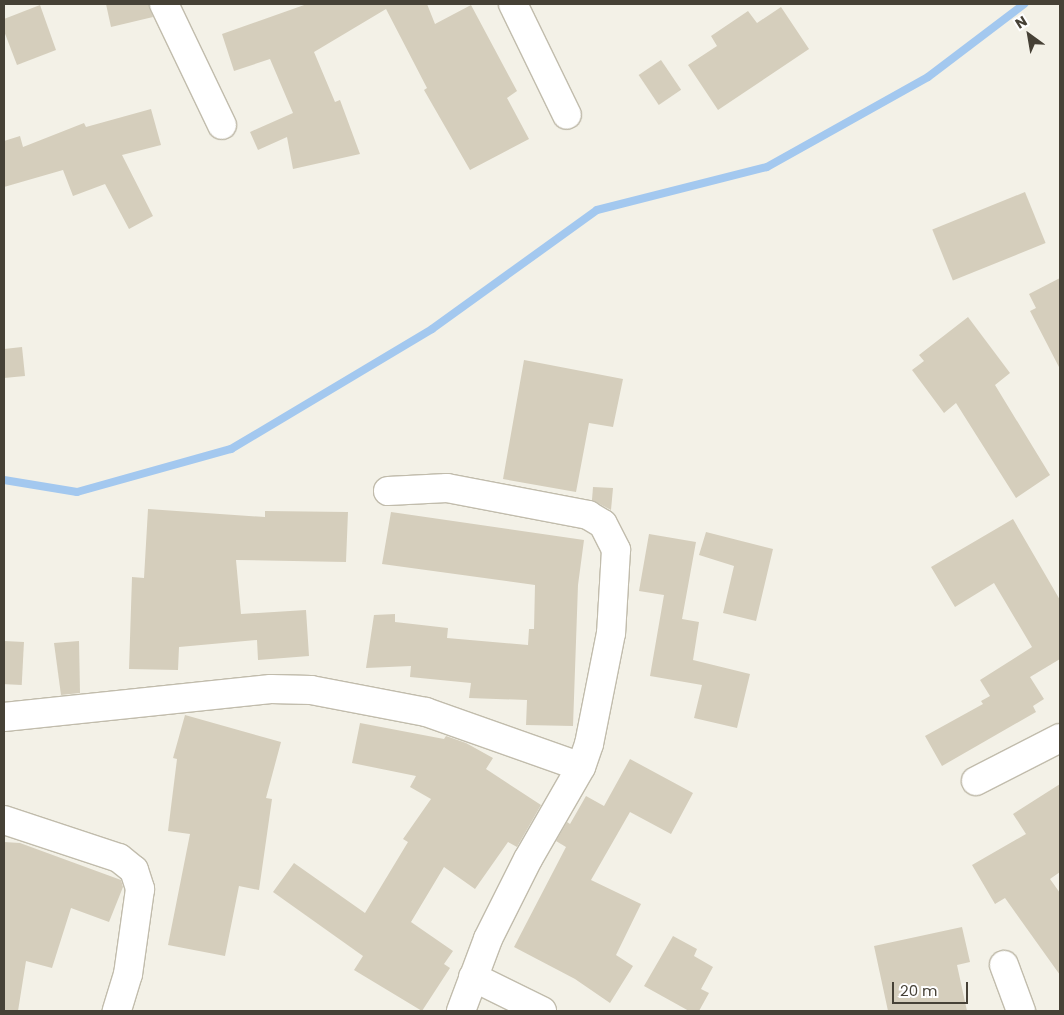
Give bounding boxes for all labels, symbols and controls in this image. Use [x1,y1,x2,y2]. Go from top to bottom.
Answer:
north arrow [1004,10,1054,60]
text: N [1011,11,1031,34]
scale bar [894,972,970,1004]
text: 20 m [900,980,938,1001]

